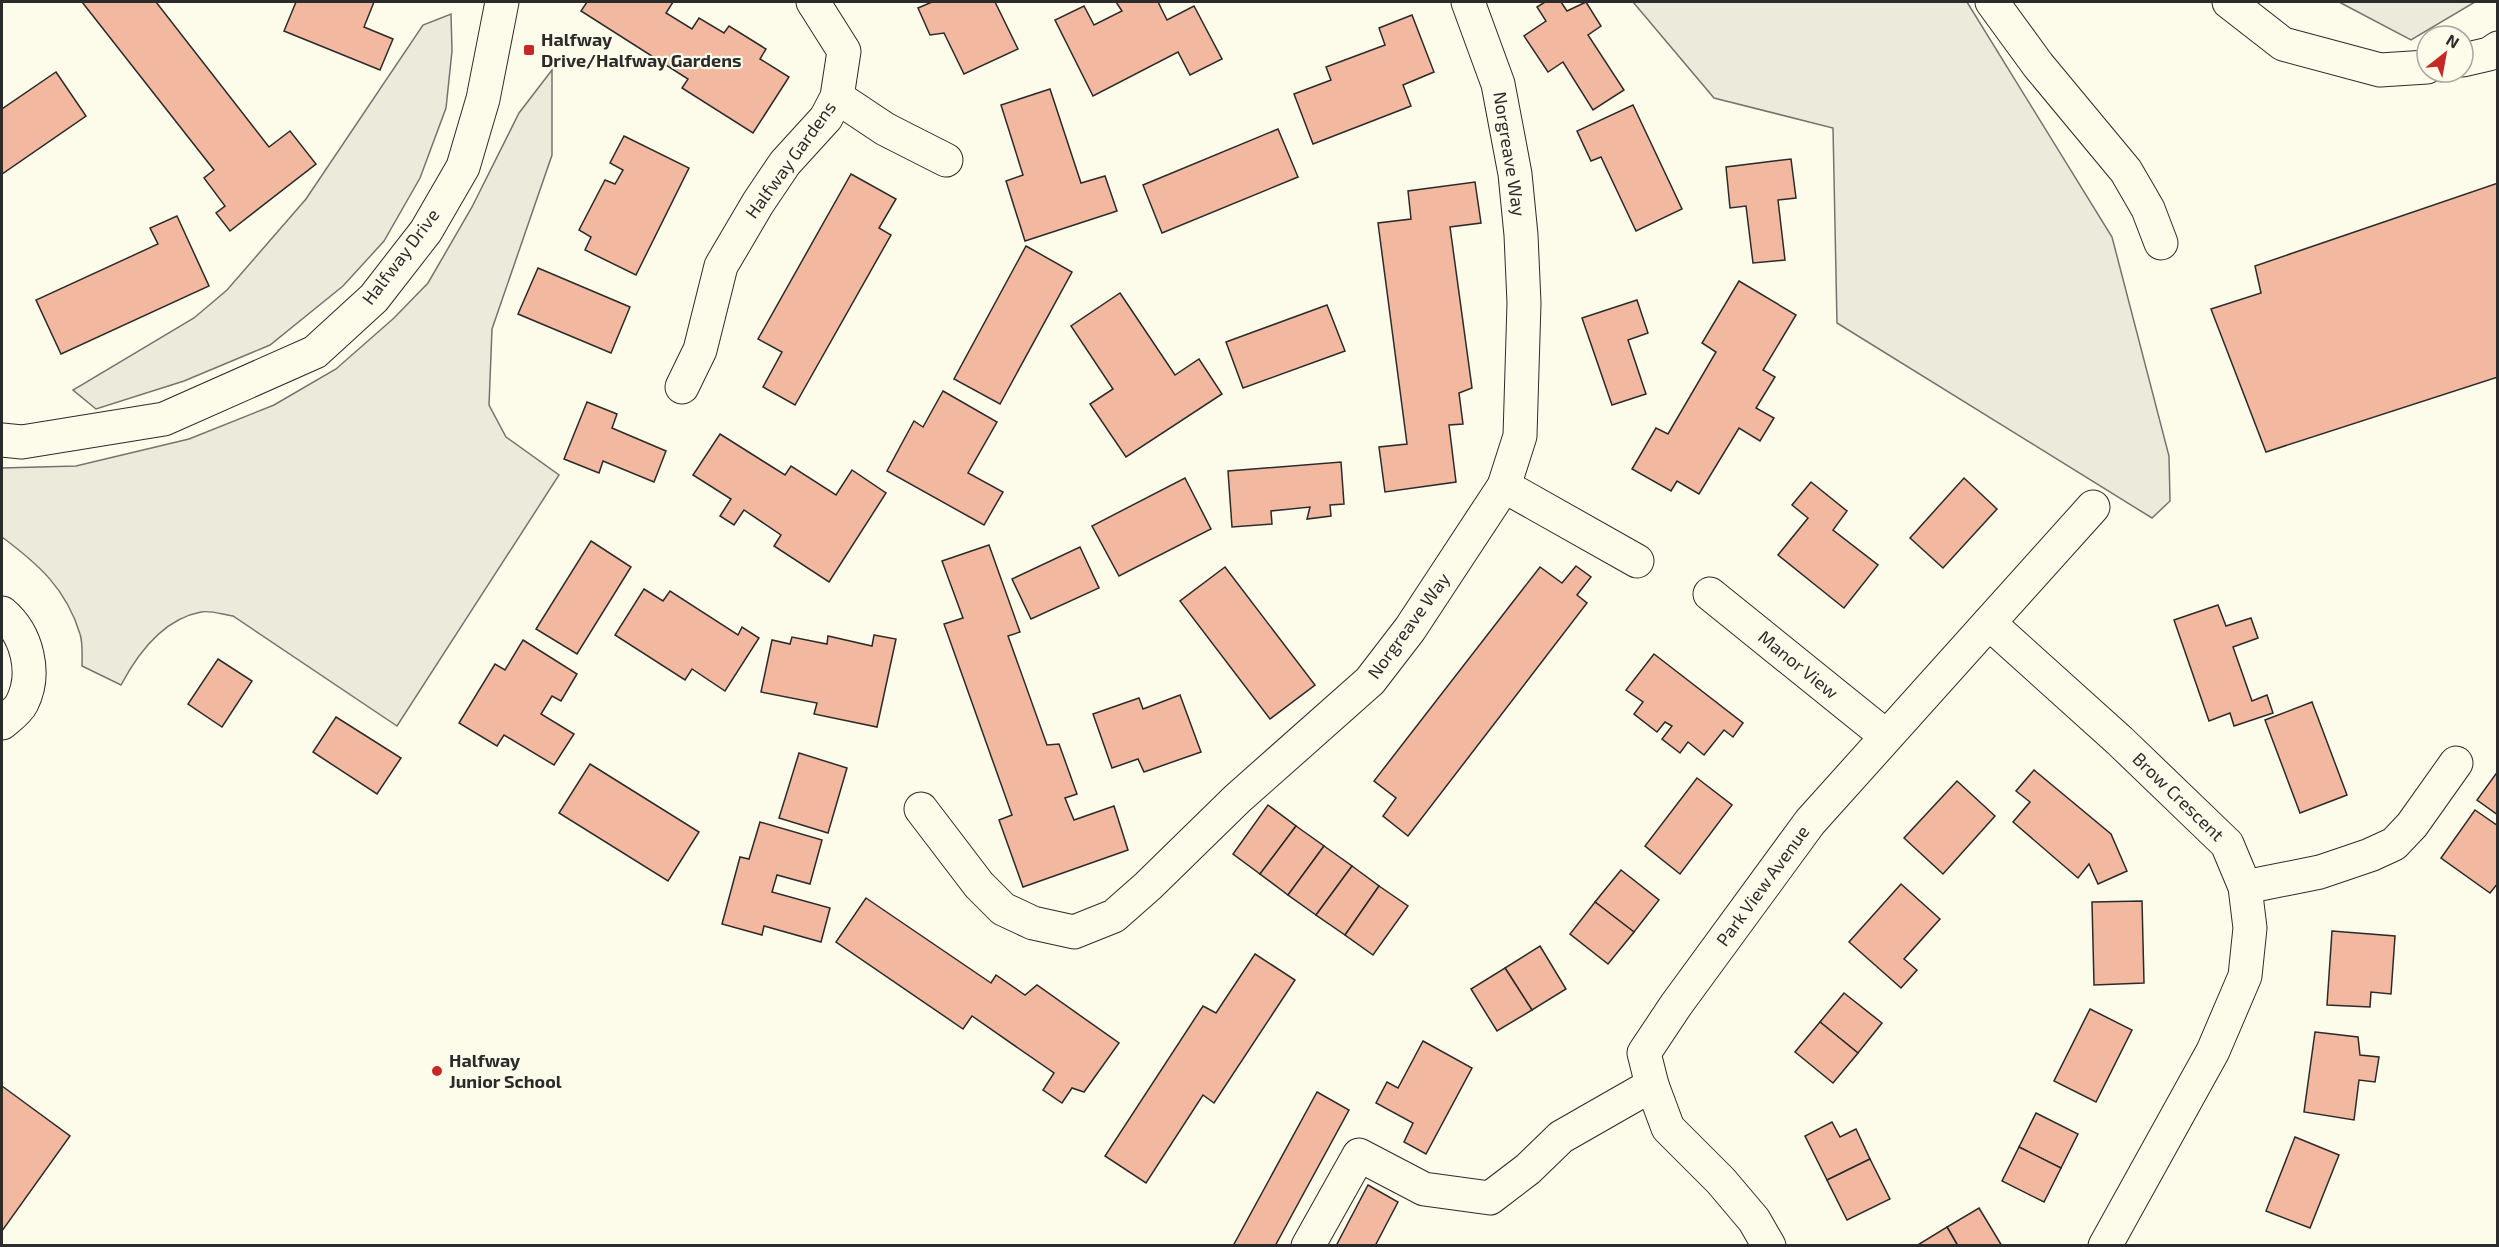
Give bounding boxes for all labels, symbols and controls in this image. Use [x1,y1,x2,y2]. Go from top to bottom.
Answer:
north arrow [2415,24,2475,84]
place label: Halfway Drive/Halfway Gardens [541,28,742,71]
text: N [2443,30,2463,52]
marker: Halfway Drive/Halfway Gardens [522,43,536,57]
street label: Norgreave Way [1489,90,1531,218]
street label: Halfway Gardens [740,96,840,222]
street label: Halfway Drive [357,204,443,309]
street label: Norgreave Way [1362,568,1454,683]
street label: Manor View [1754,625,1843,703]
street label: Brow Crescent [2128,747,2229,845]
street label: Park View Avenue [1711,821,1813,950]
place label: Halfway Junior School [449,1049,562,1092]
marker: Halfway Junior School [430,1064,444,1078]

